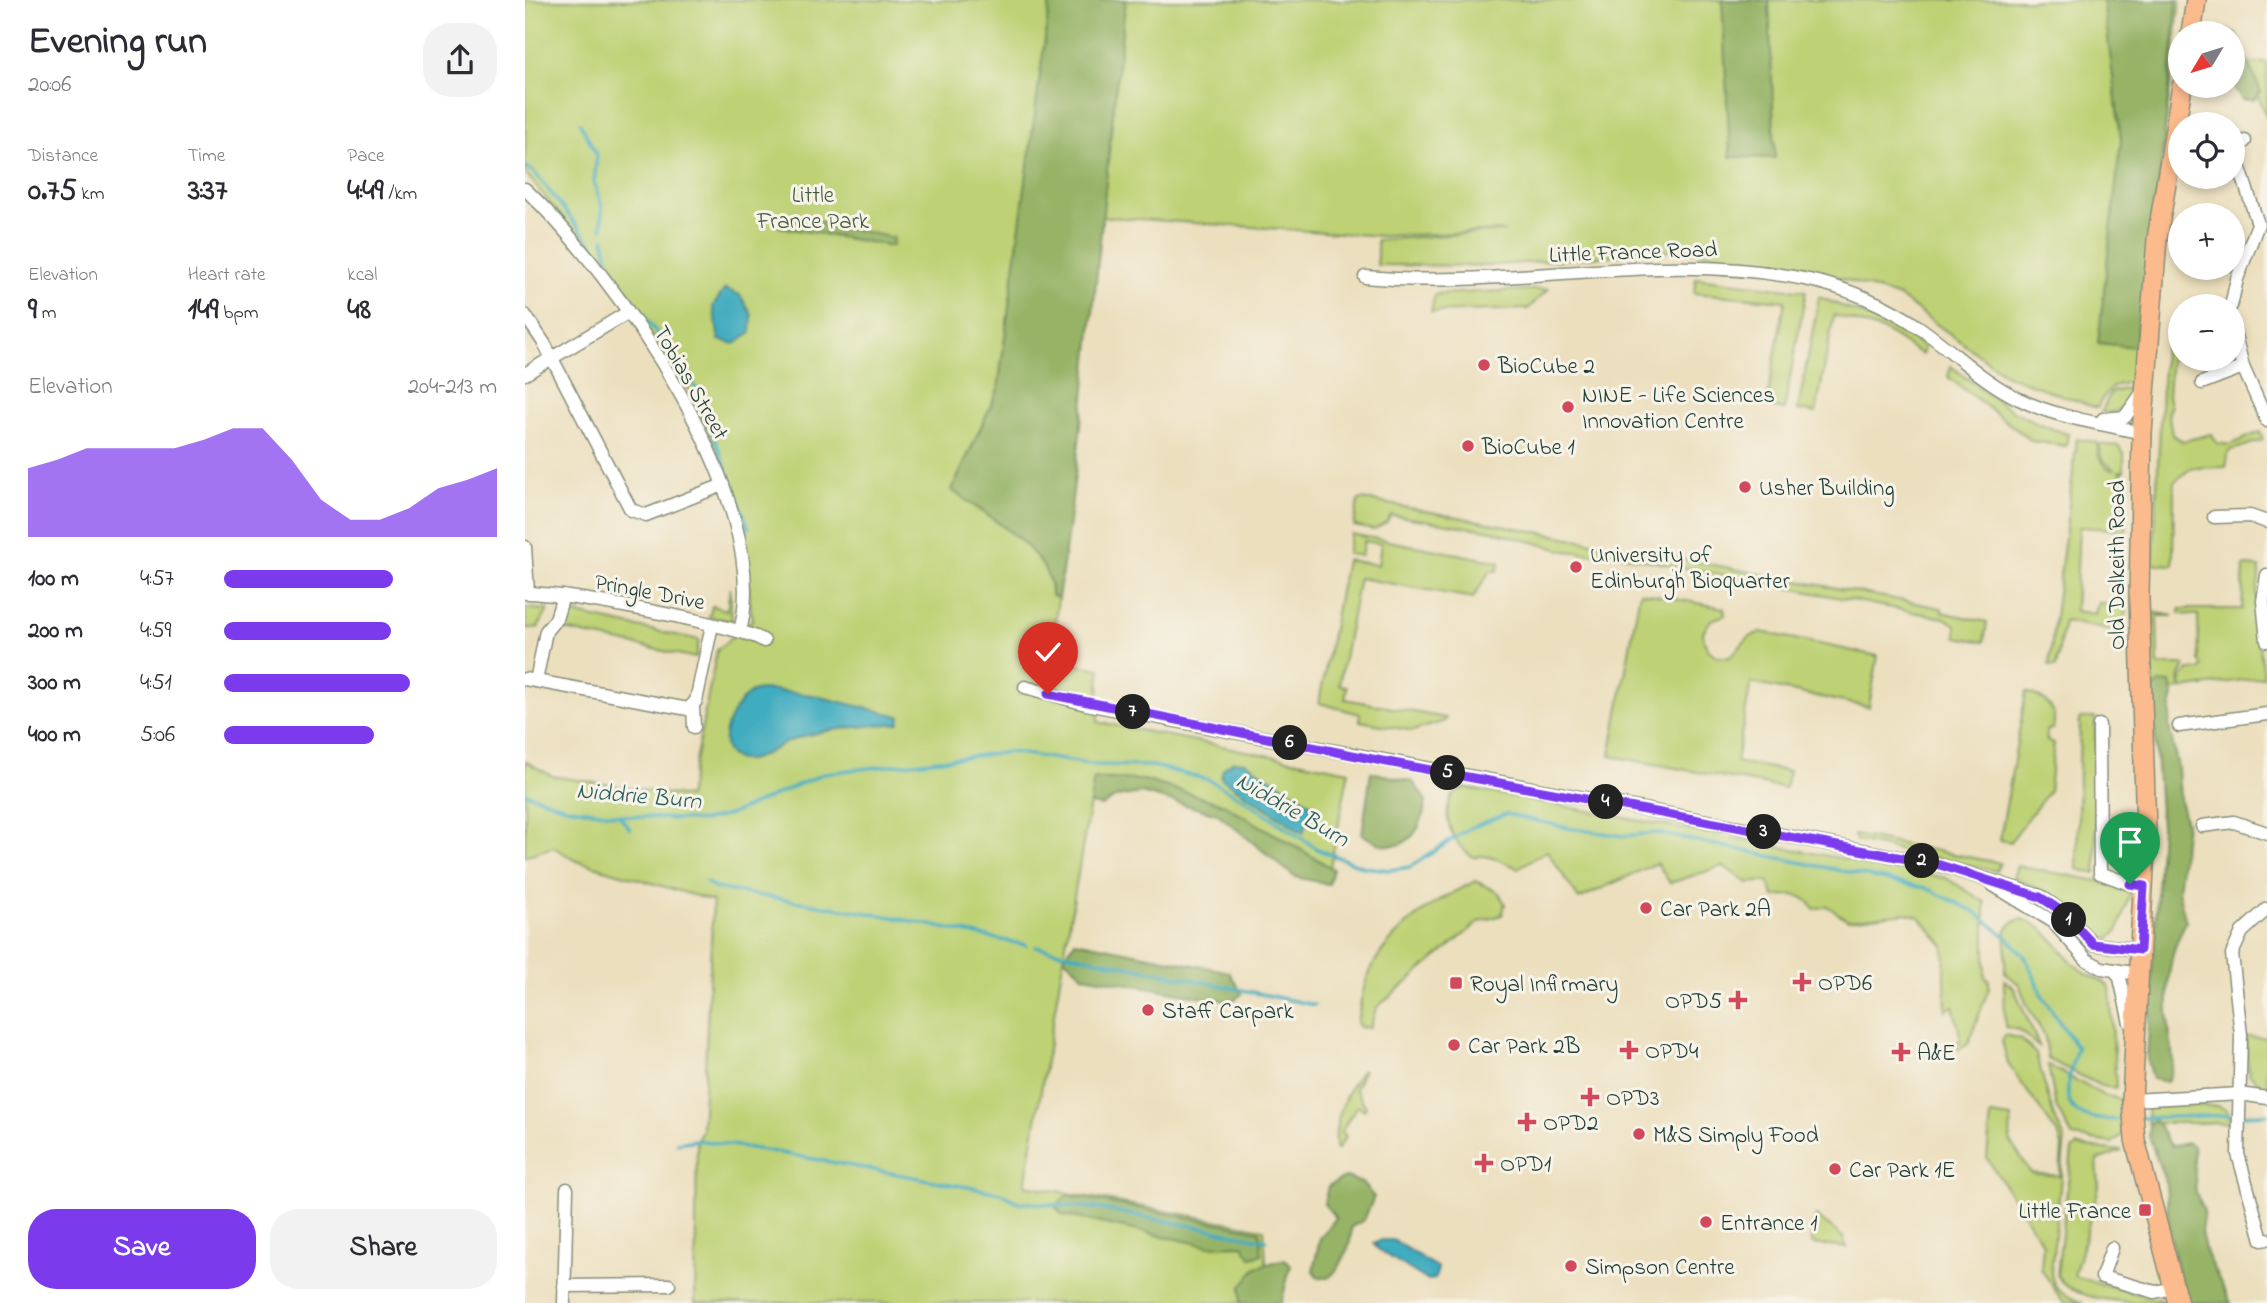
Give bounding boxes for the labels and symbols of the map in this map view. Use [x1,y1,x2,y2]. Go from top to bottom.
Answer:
north arrow [2168,21,2245,98]
park label: Little France Park [756,180,870,239]
street label: Little France Road [1548,234,1718,273]
street label: Tobias Street [644,320,736,447]
place label: BioCube 2 [1497,351,1595,384]
marker: BioCube 2 [1476,357,1492,373]
place label: NINE - Life Sciences Innovation Centre [1582,380,1775,439]
marker: NINE - Life Sciences Innovation Centre [1560,399,1576,415]
place label: BioCube 1 [1481,432,1575,465]
marker: BioCube 1 [1460,438,1476,454]
place label: Usher Building [1759,473,1895,507]
marker: Usher Building [1737,479,1753,495]
street label: Old Dalkeith Road [2102,480,2135,650]
place label: University of Edinburgh Bioquarter [1590,540,1791,600]
marker: University of Edinburgh Bioquarter [1568,559,1584,575]
street label: Pringle Drive [591,567,708,621]
pin [1018,622,1078,694]
pin: 7 [1115,694,1151,730]
pin: 6 [1273,726,1307,760]
pin: 5 [1431,756,1465,790]
water label: Niddrie Burn [1229,765,1356,858]
water label: Niddrie Burn [575,775,704,820]
pin: 4 [1589,784,1623,820]
pin [2100,812,2160,884]
pin: 3 [1747,814,1781,850]
pin: 2 [1905,844,1939,878]
place label: Car Park 2A [1660,894,1771,927]
marker: Car Park 2A [1638,900,1654,916]
pin: 1 [2051,902,2087,937]
place label: OPD6 [1818,968,1872,1001]
place label: Royal Infirmary [1470,969,1618,1004]
marker: OPD6 [1792,972,1812,992]
marker: Royal Infirmary [1448,975,1464,991]
place label: OPD5 [1665,986,1722,1019]
marker: OPD5 [1728,990,1748,1010]
place label: Staff Carpark [1162,996,1294,1029]
marker: Staff Carpark [1140,1002,1156,1018]
place label: Car Park 2B [1468,1031,1580,1064]
place label: OPD4 [1645,1036,1699,1069]
marker: Car Park 2B [1446,1037,1462,1053]
place label: A&E [1917,1038,1956,1071]
marker: OPD4 [1619,1040,1639,1060]
marker: A&E [1891,1042,1911,1062]
place label: OPD3 [1606,1083,1659,1116]
marker: OPD3 [1580,1087,1600,1107]
place label: OPD2 [1543,1108,1598,1141]
marker: OPD2 [1517,1112,1537,1132]
place label: M&S Simply Food [1653,1120,1819,1155]
marker: M&S Simply Food [1631,1126,1647,1142]
place label: OPD1 [1500,1149,1551,1182]
marker: OPD1 [1474,1153,1494,1173]
place label: Car Park 1E [1849,1155,1956,1188]
marker: Car Park 1E [1827,1161,1843,1177]
place label: Little France [2019,1196,2132,1229]
marker: Little France [2137,1202,2153,1218]
place label: Entrance 1 [1720,1208,1817,1241]
marker: Entrance 1 [1698,1214,1714,1230]
place label: Simpson Centre [1585,1252,1735,1285]
marker: Simpson Centre [1563,1258,1579,1274]

